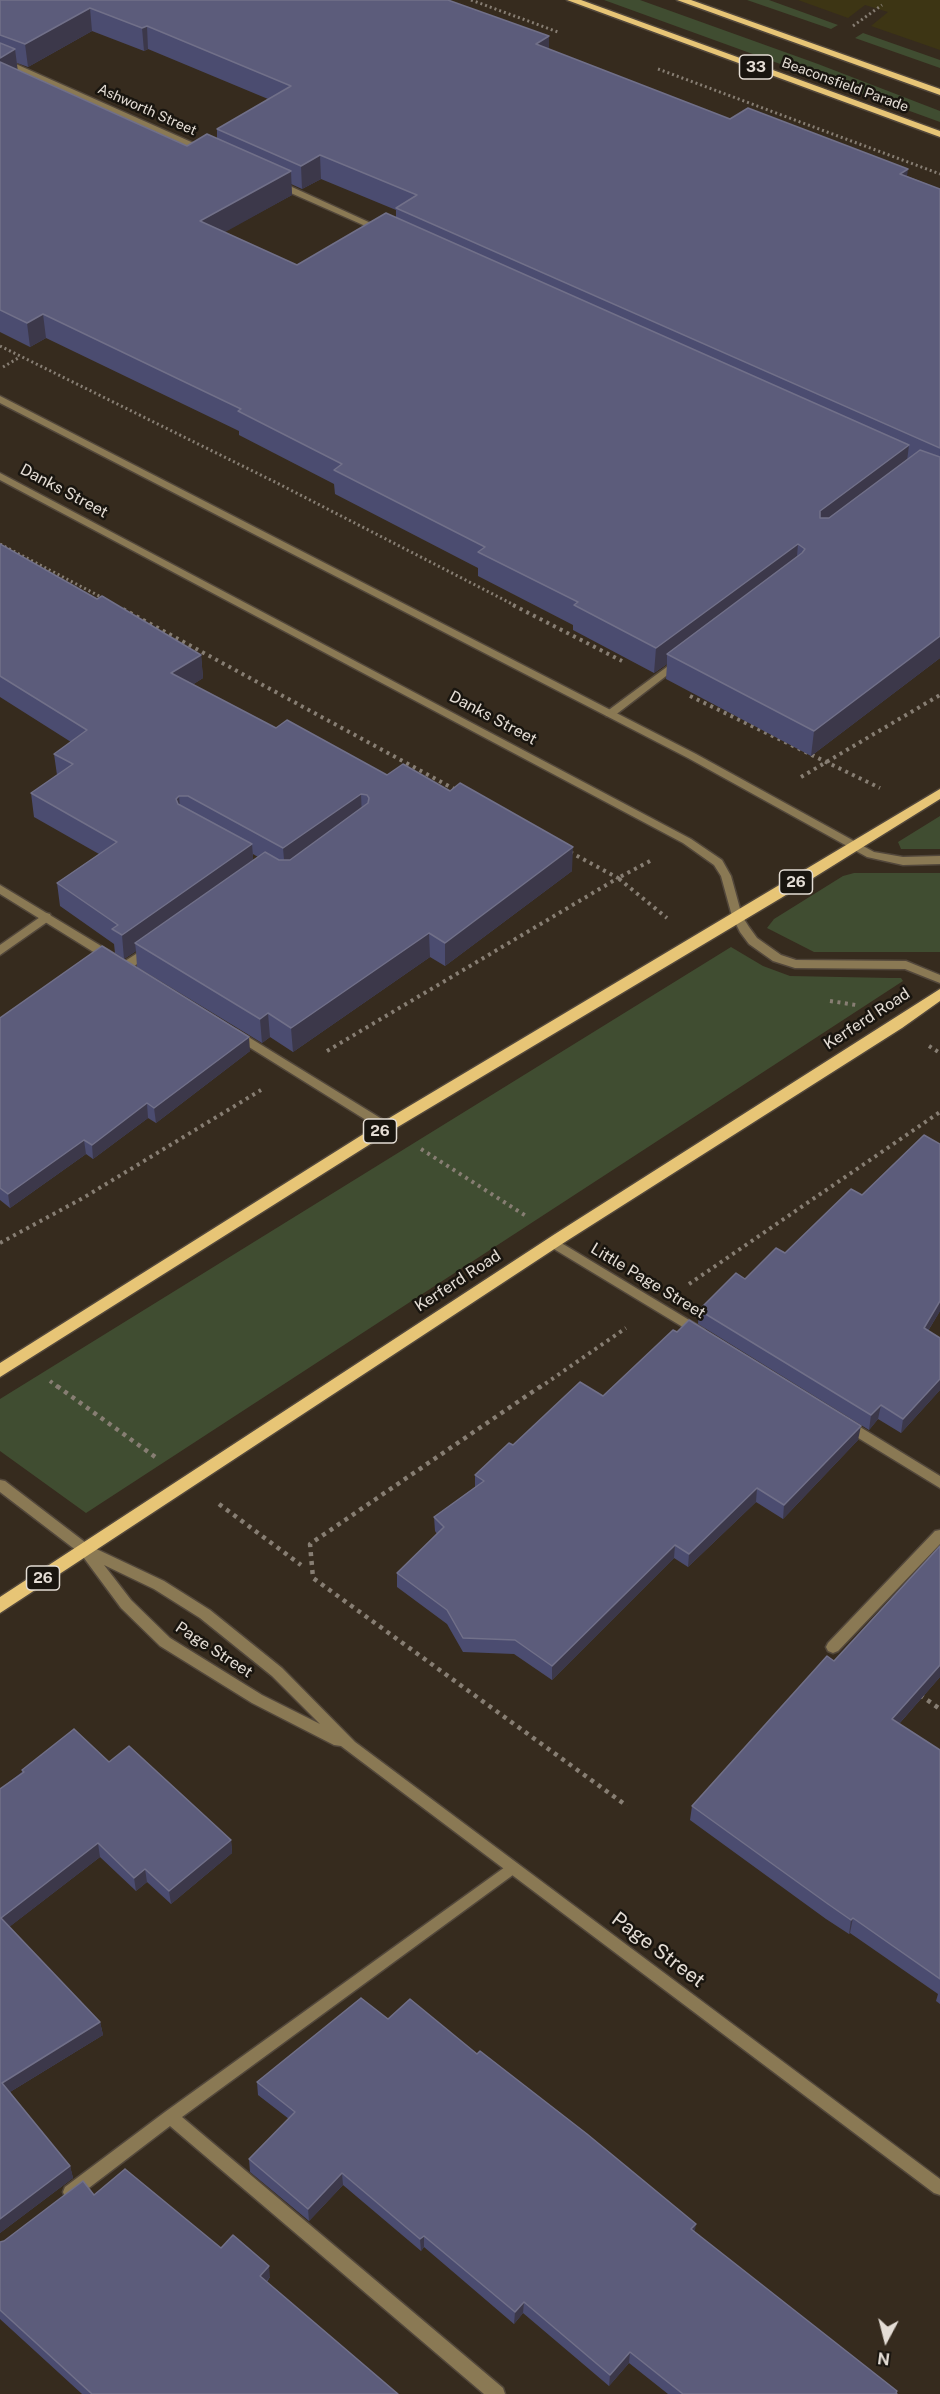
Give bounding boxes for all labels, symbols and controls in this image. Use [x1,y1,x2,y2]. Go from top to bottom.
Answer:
street label: Beaconsfield Parade [779,54,911,116]
road number: 33 [740,55,772,79]
street label: Ashworth Street [95,81,199,139]
street label: Danks Street [17,460,111,522]
street label: Danks Street [446,687,540,749]
road number: 26 [780,870,812,894]
street label: Kerferd Road [820,984,914,1054]
road number: 26 [364,1119,397,1143]
street label: Little Page Street [587,1239,709,1323]
street label: Kerferd Road [411,1246,505,1316]
road number: 26 [26,1566,60,1590]
street label: Page Street [172,1618,256,1682]
street label: Page Street [607,1907,709,1993]
north arrow [856,2310,916,2370]
text: N [876,2348,891,2369]

